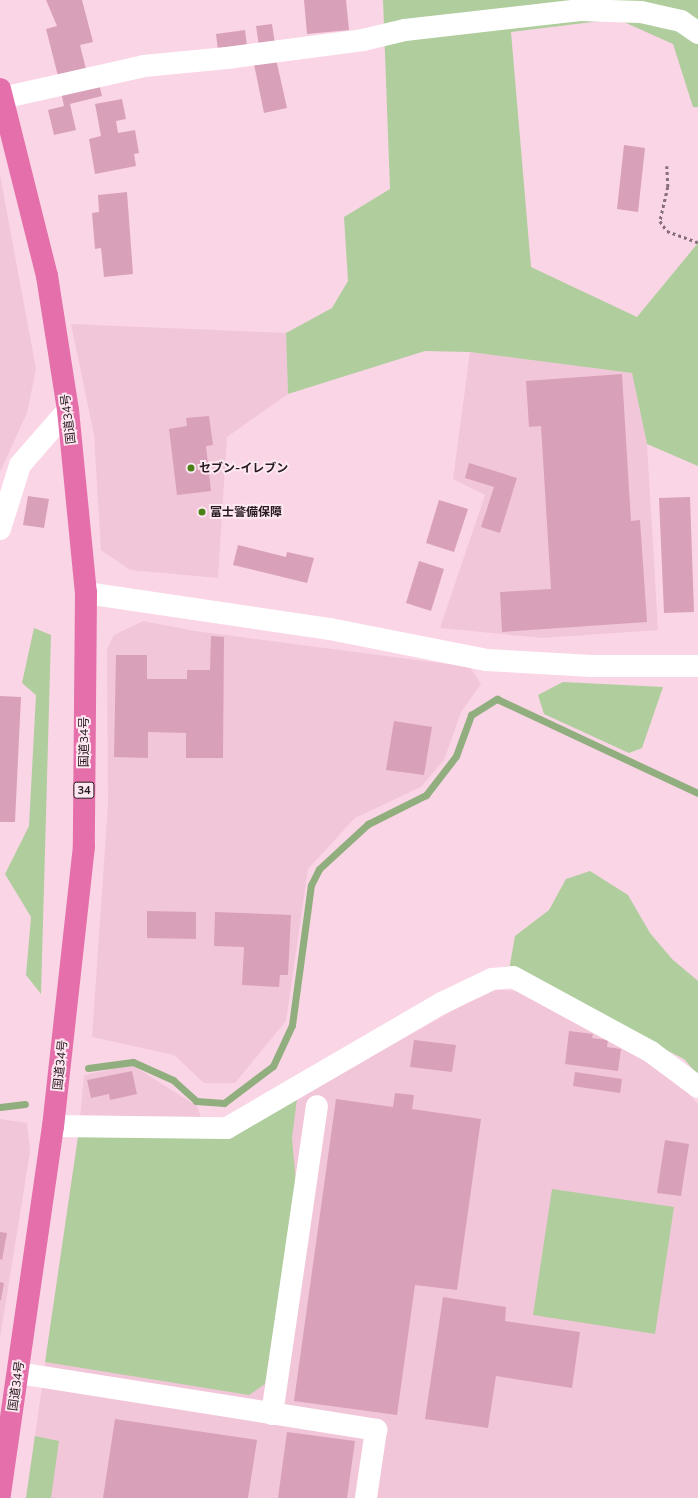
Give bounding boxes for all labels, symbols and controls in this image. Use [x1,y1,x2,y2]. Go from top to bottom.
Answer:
street label: 国道34号 [58,393,78,445]
place label: セブン-イレブン [199,461,288,475]
marker: セブン-イレブン [186,463,196,473]
place label: 富士警備保障 [210,505,282,519]
marker: 富士警備保障 [197,507,207,517]
street label: 国道34号 [77,717,91,767]
road number: 34 [73,781,95,799]
street label: 国道34号 [50,1039,70,1091]
street label: 国道34号 [5,1360,27,1412]

